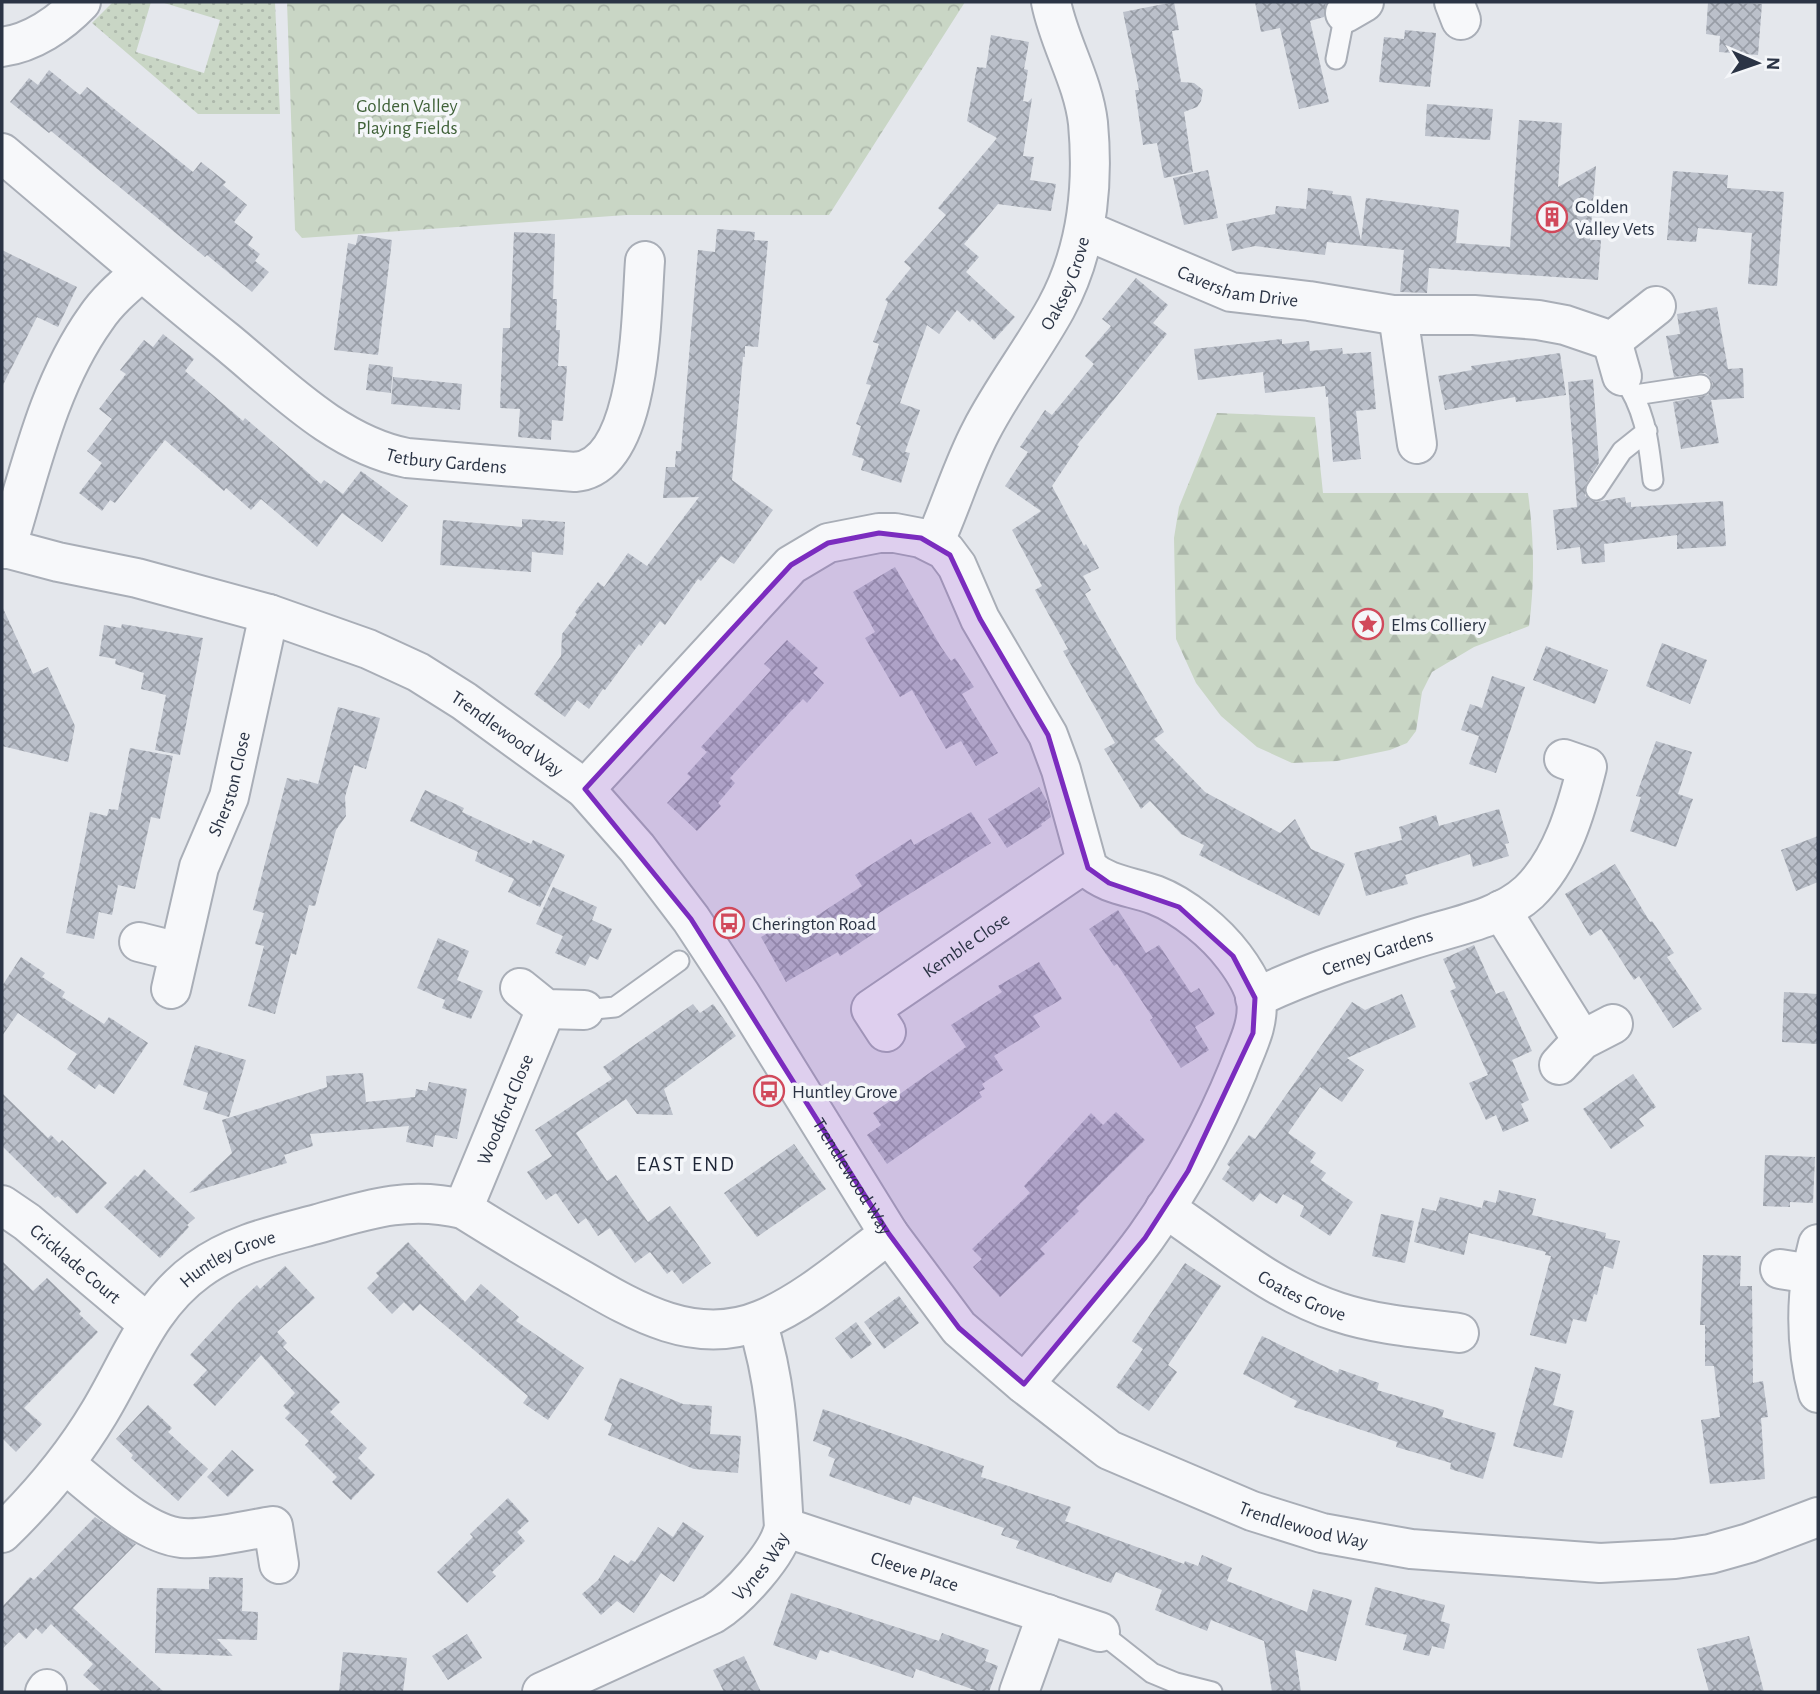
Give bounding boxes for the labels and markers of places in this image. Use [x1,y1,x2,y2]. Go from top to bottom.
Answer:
place label: Golden Valley Vets [1575,198,1655,239]
building icon: Golden Valley Vets [1535,200,1569,234]
place icon: Elms Colliery [1351,607,1385,641]
place label: Elms Colliery [1391,616,1486,635]
bus stop icon: Cherington Road [712,906,746,940]
place label: Cherington Road [752,915,876,934]
bus stop icon: Huntley Grove [752,1074,786,1108]
place label: Huntley Grove [792,1083,898,1102]

